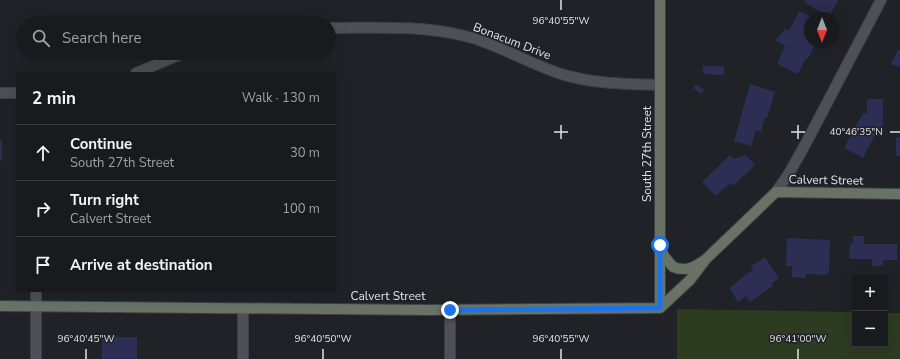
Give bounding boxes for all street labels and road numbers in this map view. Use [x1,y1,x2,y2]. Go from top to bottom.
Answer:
street label: Bonacum Drive [471,19,553,63]
street label: South 27th Street [639,105,655,202]
street label: Calvert Street [788,171,864,189]
street label: Calvert Street [351,288,426,304]

